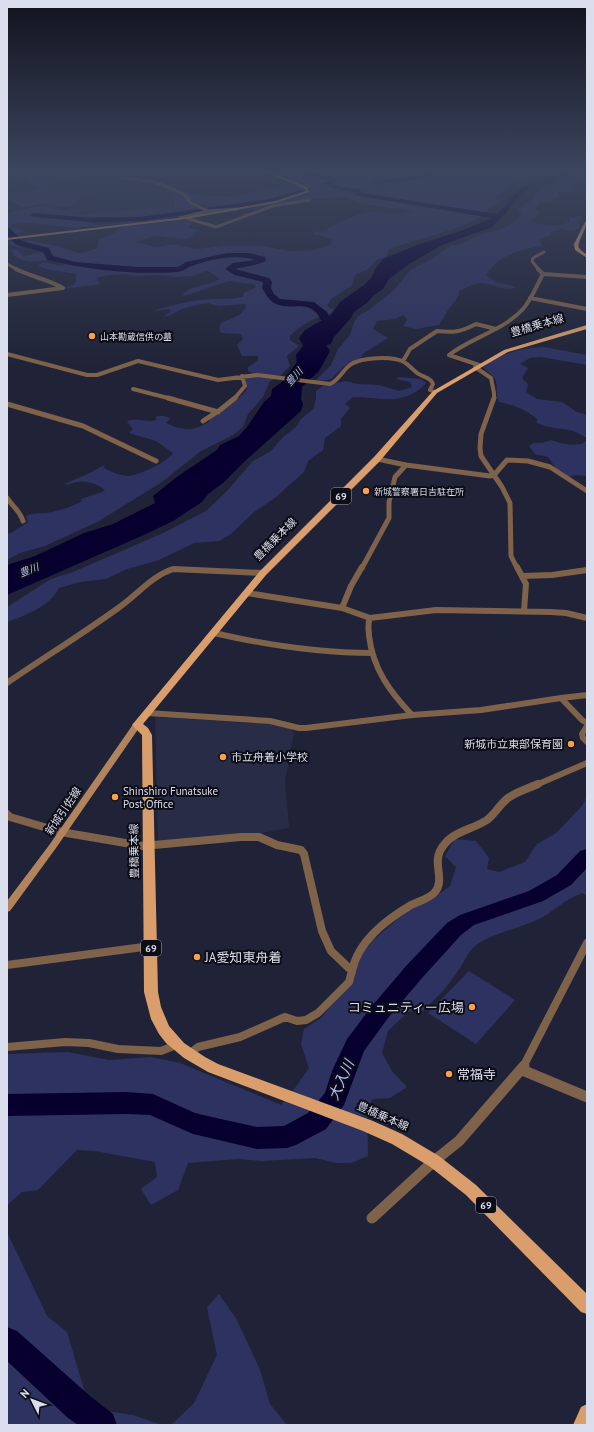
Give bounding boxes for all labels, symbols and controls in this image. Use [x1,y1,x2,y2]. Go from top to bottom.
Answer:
street label: 豊橋乗本線 [509,311,565,339]
marker: 山本勘蔵信供の墓 [87,331,97,341]
place label: 山本勘蔵信供の墓 [100,331,172,342]
water label: 豊川 [283,364,306,389]
marker: 新城警察署日吉駐在所 [361,486,371,496]
place label: 新城警察署日吉駐在所 [374,486,464,497]
road number: 69 [331,488,351,504]
street label: 豊橋乗本線 [251,515,299,563]
water label: 豊川 [17,560,42,580]
place label: 新城市立東部保育園 [464,737,563,751]
marker: 新城市立東部保育園 [566,739,576,749]
place label: 市立舟着小学校 [231,750,308,764]
marker: 市立舟着小学校 [218,752,228,762]
street label: 新城引佐線 [42,784,84,838]
place label: Shinshiro Funatsuke Post Office [123,784,219,811]
marker: Shinshiro Funatsuke Post Office [110,792,120,802]
street label: 豊橋乗本線 [127,823,141,879]
road number: 69 [141,940,161,956]
place label: JA愛知東舟着 [204,949,281,966]
marker: JA愛知東舟着 [192,952,202,962]
place label: コミュニティー広場 [348,999,464,1016]
marker: コミュニティー広場 [467,1002,477,1012]
water label: 大入川 [324,1055,359,1103]
place label: 常福寺 [457,1066,496,1083]
marker: 常福寺 [444,1069,454,1079]
street label: 豊橋乗本線 [355,1098,411,1134]
road number: 69 [476,1197,496,1213]
north arrow [12,1380,52,1420]
text: N [17,1386,32,1401]

